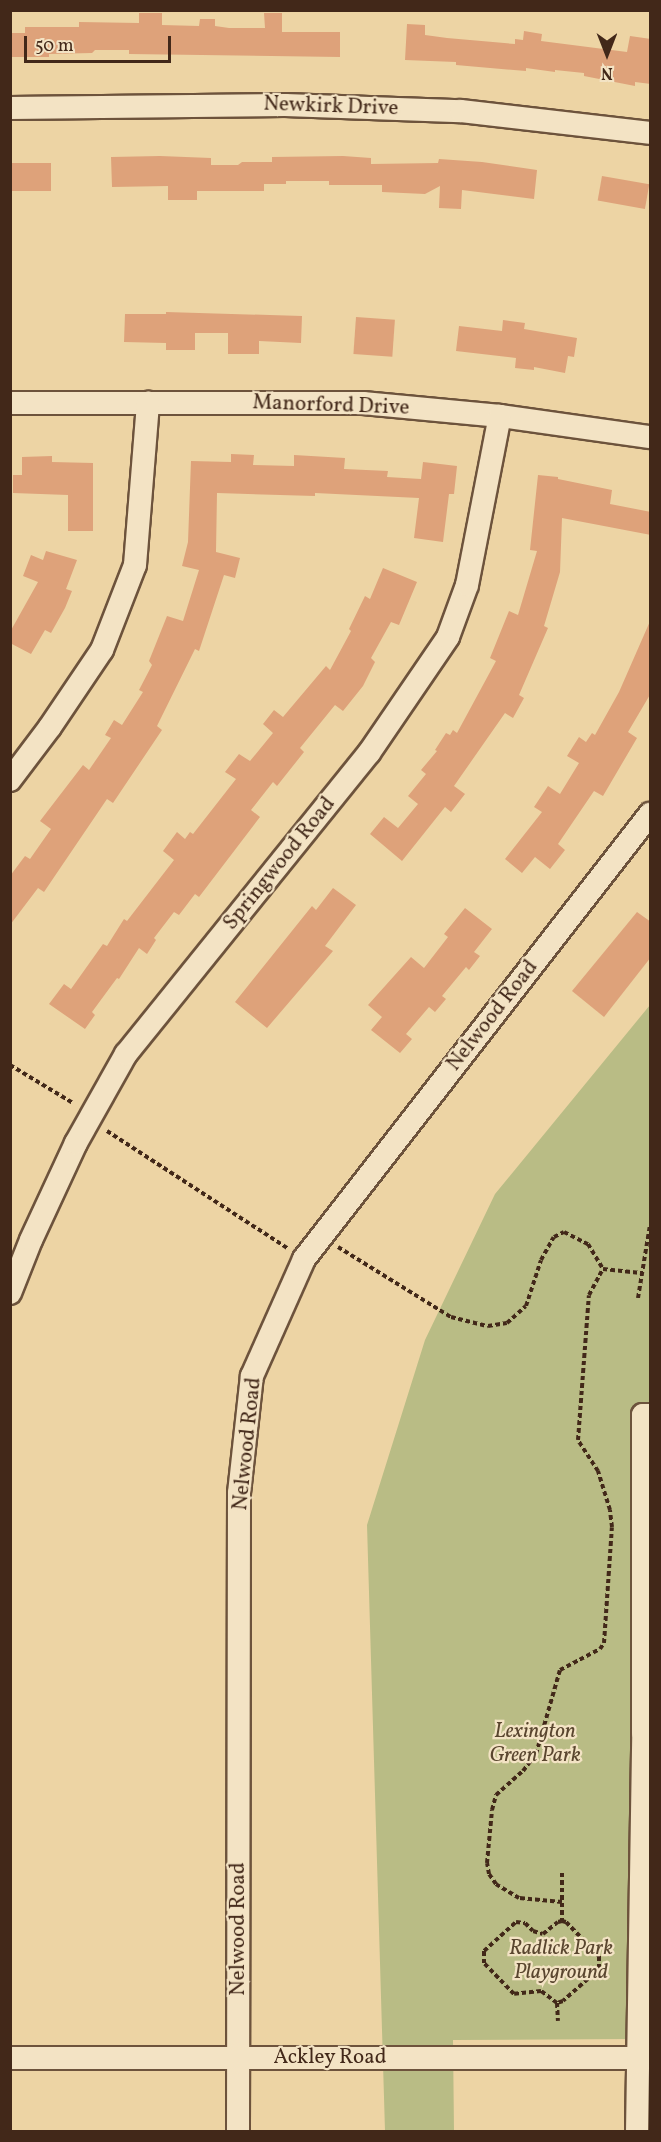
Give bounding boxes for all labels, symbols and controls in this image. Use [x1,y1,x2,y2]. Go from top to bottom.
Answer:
scale bar [27,24,174,62]
north arrow [577,24,637,84]
text: 50 m [35,34,74,59]
text: N [601,61,613,83]
street label: Newkirk Drive [263,92,399,122]
street label: Manorford Drive [252,391,410,421]
street label: Springwood Road [219,792,341,936]
street label: Nelwood Road [442,956,544,1076]
street label: Nelwood Road [228,1376,268,1512]
park label: Lexington Green Park [489,1719,581,1769]
street label: Nelwood Road [226,1862,252,1996]
park label: Radlick Park Playground [509,1936,613,1986]
street label: Ackley Road [273,2045,387,2071]

